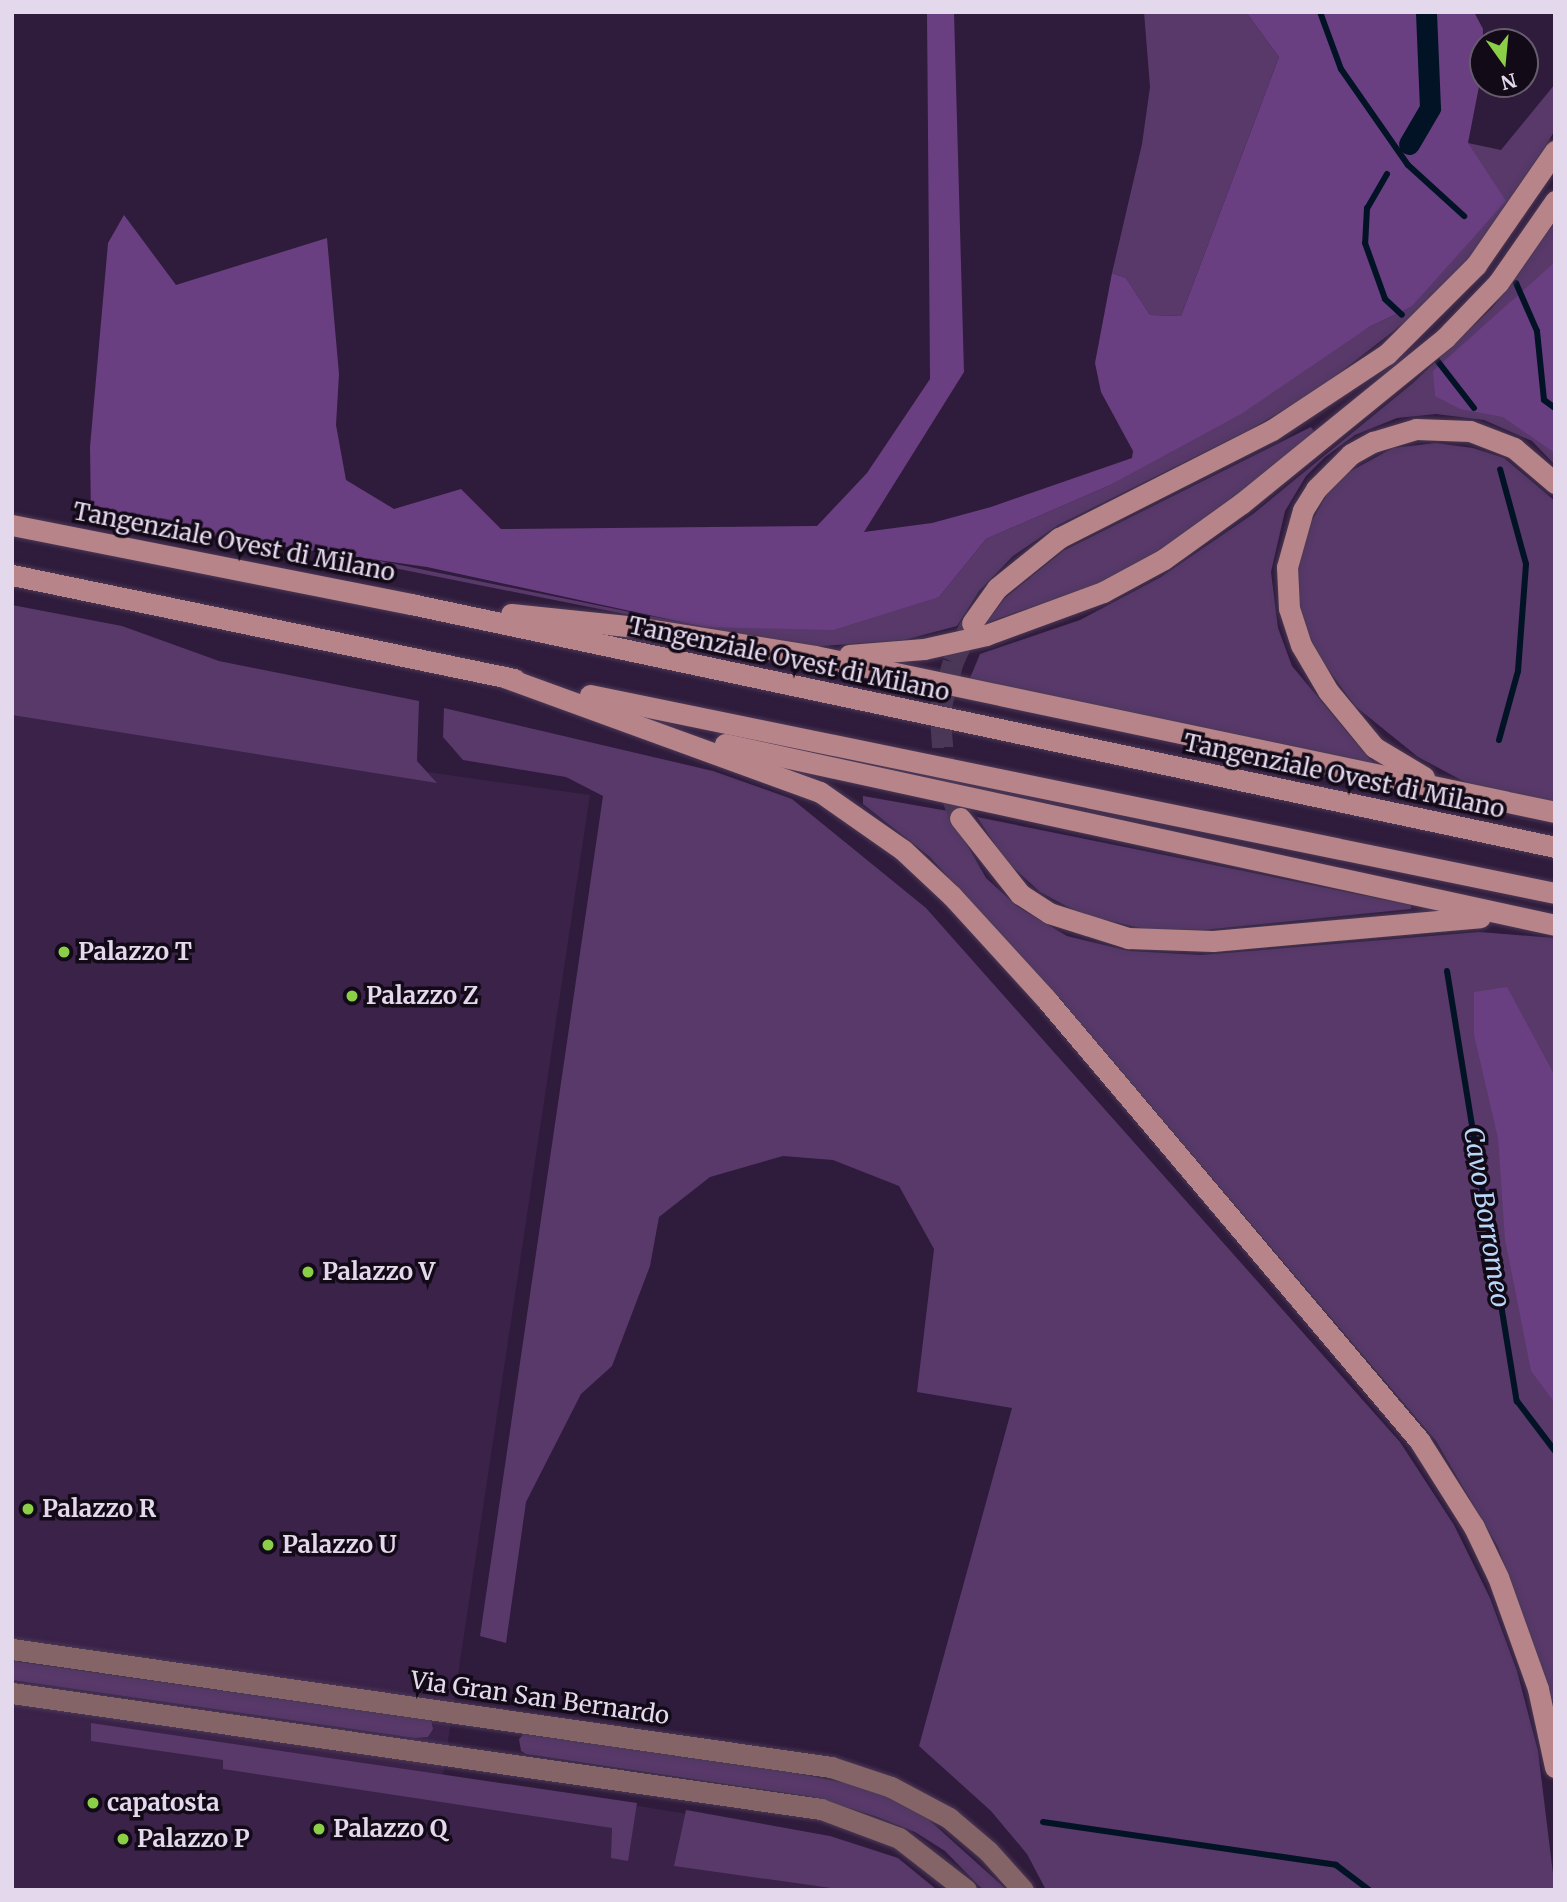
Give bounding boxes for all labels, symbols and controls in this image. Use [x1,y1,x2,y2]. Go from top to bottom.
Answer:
north arrow [1469,28,1539,98]
text: N [1499,68,1519,95]
street label: Tangenziale Ovest di Milano [71,497,397,587]
street label: Tangenziale Ovest di Milano [626,611,952,707]
street label: Tangenziale Ovest di Milano [1181,728,1507,824]
place label: Palazzo T [78,938,192,966]
marker: Palazzo T [56,944,72,960]
place label: Palazzo Z [366,982,478,1010]
marker: Palazzo Z [344,988,360,1004]
water label: Cavo Borromeo [1457,1124,1517,1310]
place label: Palazzo V [322,1258,435,1286]
marker: Palazzo V [300,1264,316,1280]
place label: Palazzo R [42,1495,156,1523]
marker: Palazzo R [20,1501,36,1517]
place label: Palazzo U [282,1531,397,1559]
marker: Palazzo U [260,1537,276,1553]
street label: Via Gran San Bernardo [409,1666,671,1730]
place label: capatosta [107,1789,220,1817]
marker: capatosta [85,1795,101,1811]
place label: Palazzo Q [333,1815,447,1843]
marker: Palazzo Q [311,1821,327,1837]
place label: Palazzo P [137,1825,250,1853]
marker: Palazzo P [115,1831,131,1847]

